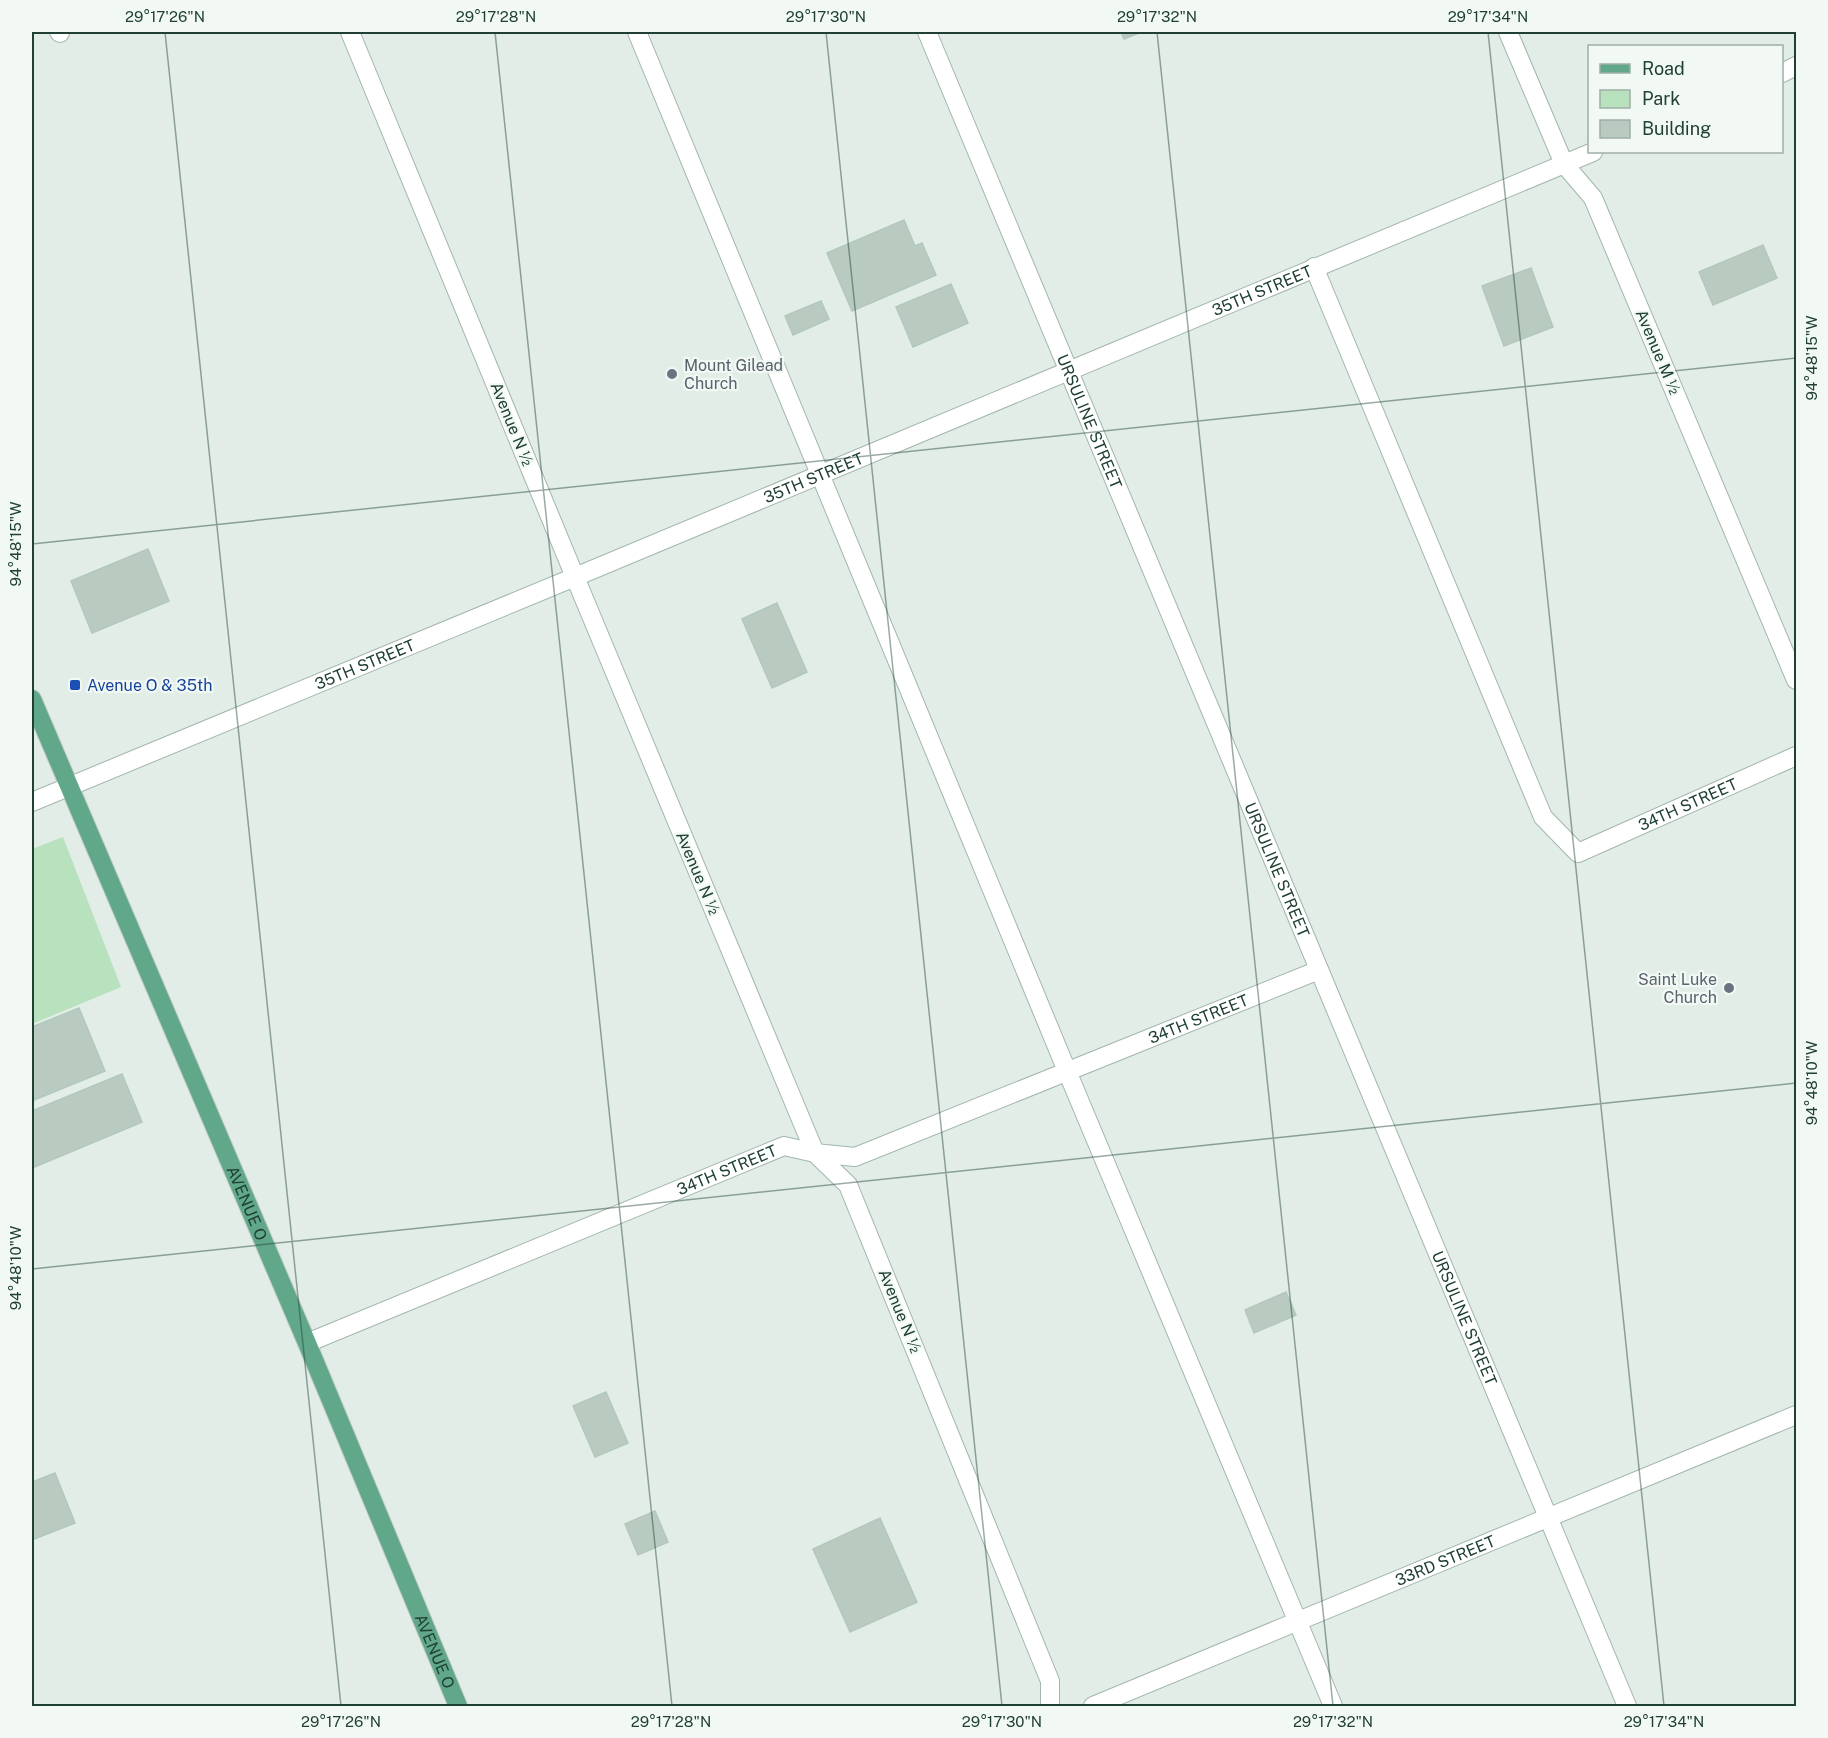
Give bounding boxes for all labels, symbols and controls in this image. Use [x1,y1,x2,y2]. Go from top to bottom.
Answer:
text: 29°17'26"N [125,8,205,25]
text: 29°17'28"N [456,8,536,25]
text: 29°17'30"N [786,8,866,25]
text: 29°17'32"N [1117,8,1197,25]
text: 29°17'34"N [1448,8,1528,25]
legend [1588,45,1783,153]
text: Road [1642,58,1685,79]
text: Park [1642,88,1680,109]
text: Building [1642,118,1711,139]
street label: 35TH STREET [1209,261,1315,320]
street label: Avenue M ½ [1632,307,1685,398]
text: 94°48'15"W [1803,316,1820,400]
street label: URSULINE STREET [1053,351,1127,492]
place label: Mount Gilead Church [684,356,783,393]
marker: Mount Gilead Church [665,367,679,381]
street label: Avenue N ½ [487,379,537,469]
street label: 35TH STREET [760,448,867,507]
text: 94°48'15"W [7,502,24,586]
street label: 35TH STREET [312,635,418,693]
place label: Avenue O & 35th [87,676,212,695]
marker: Avenue O & 35th [68,678,82,692]
street label: 34TH STREET [1635,774,1740,834]
street label: URSULINE STREET [1241,800,1314,940]
street label: Avenue N ½ [672,829,724,918]
place label: Saint Luke Church [1638,970,1717,1007]
marker: Saint Luke Church [1722,981,1736,995]
street label: 34TH STREET [1145,990,1251,1047]
text: 94°48'10"W [1803,1041,1820,1125]
street label: 34TH STREET [674,1140,780,1199]
street label: AVENUE O [223,1163,271,1243]
text: 94°48'10"W [7,1226,24,1310]
street label: URSULINE STREET [1428,1248,1502,1389]
street label: Avenue N ½ [875,1266,925,1356]
street label: 33RD STREET [1392,1531,1498,1589]
street label: AVENUE O [411,1611,459,1691]
text: 29°17'26"N [301,1713,381,1730]
text: 29°17'28"N [631,1713,711,1730]
text: 29°17'30"N [962,1713,1042,1730]
text: 29°17'32"N [1293,1713,1373,1730]
text: 29°17'34"N [1624,1713,1704,1730]

